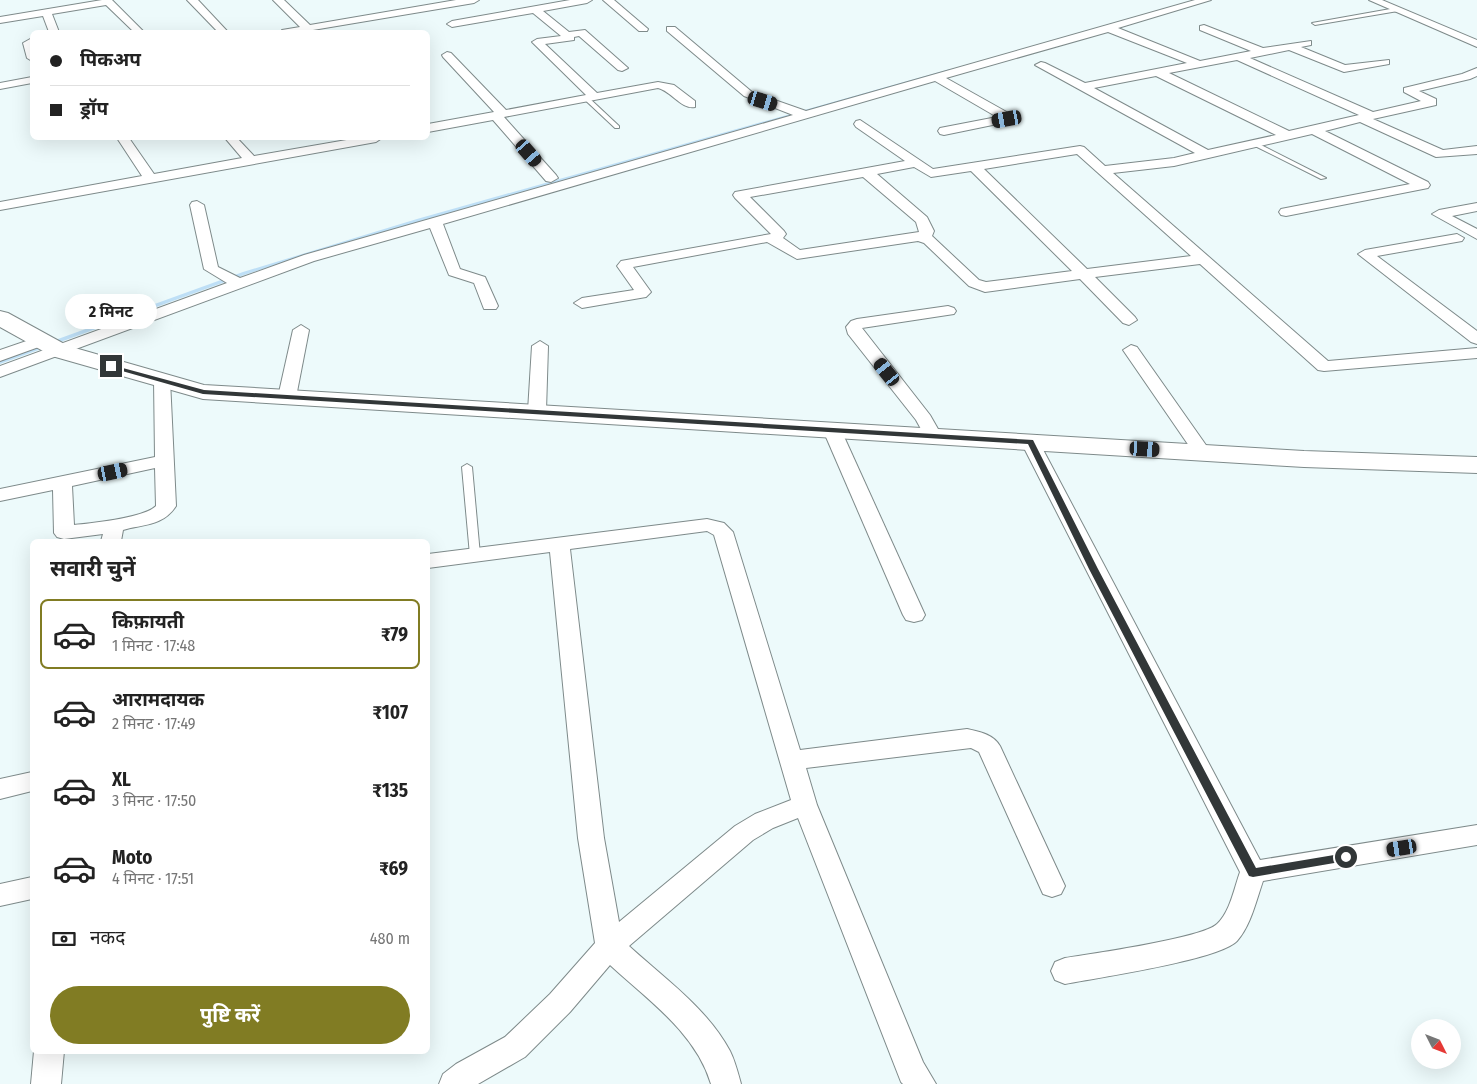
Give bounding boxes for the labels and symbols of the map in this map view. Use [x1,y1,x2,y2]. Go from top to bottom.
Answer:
car [746,89,779,113]
car [990,109,1023,129]
car [513,137,544,169]
callout: 2 मिनट [65,294,157,328]
route end [100,355,122,377]
car [871,356,902,388]
car [1129,441,1160,457]
car [96,462,129,482]
car [1386,838,1417,858]
route start [1335,846,1357,868]
north arrow [1411,1019,1461,1069]

